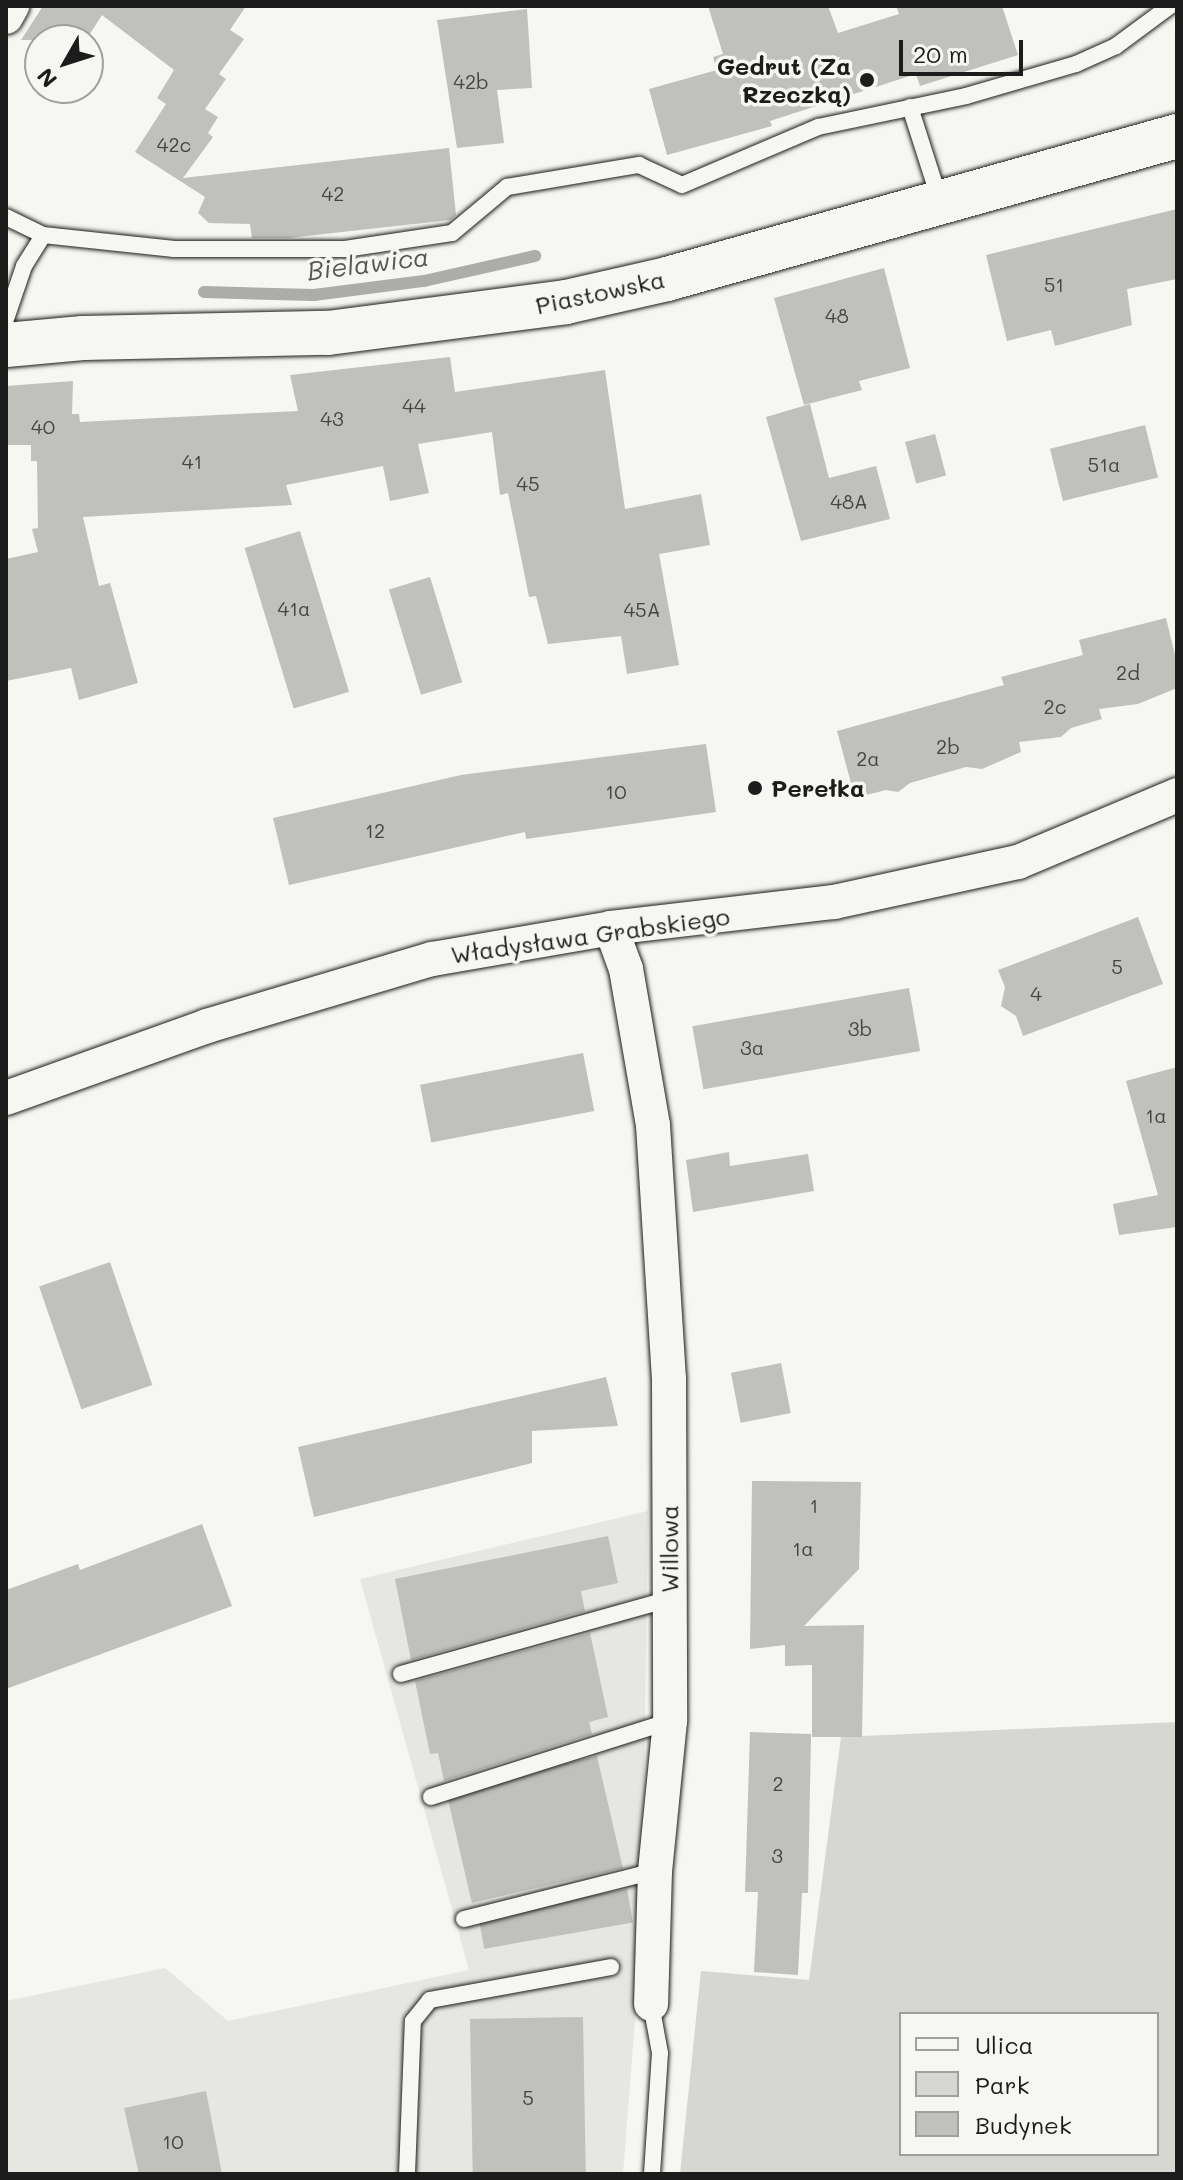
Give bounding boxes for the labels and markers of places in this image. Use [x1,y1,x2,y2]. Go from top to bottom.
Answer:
place label: Gedrut (Za Rzeczką) [717,52,851,108]
marker: Gedrut (Za Rzeczką) [858,71,876,89]
place label: Perełka [771,774,865,802]
marker: Perełka [746,779,764,797]

